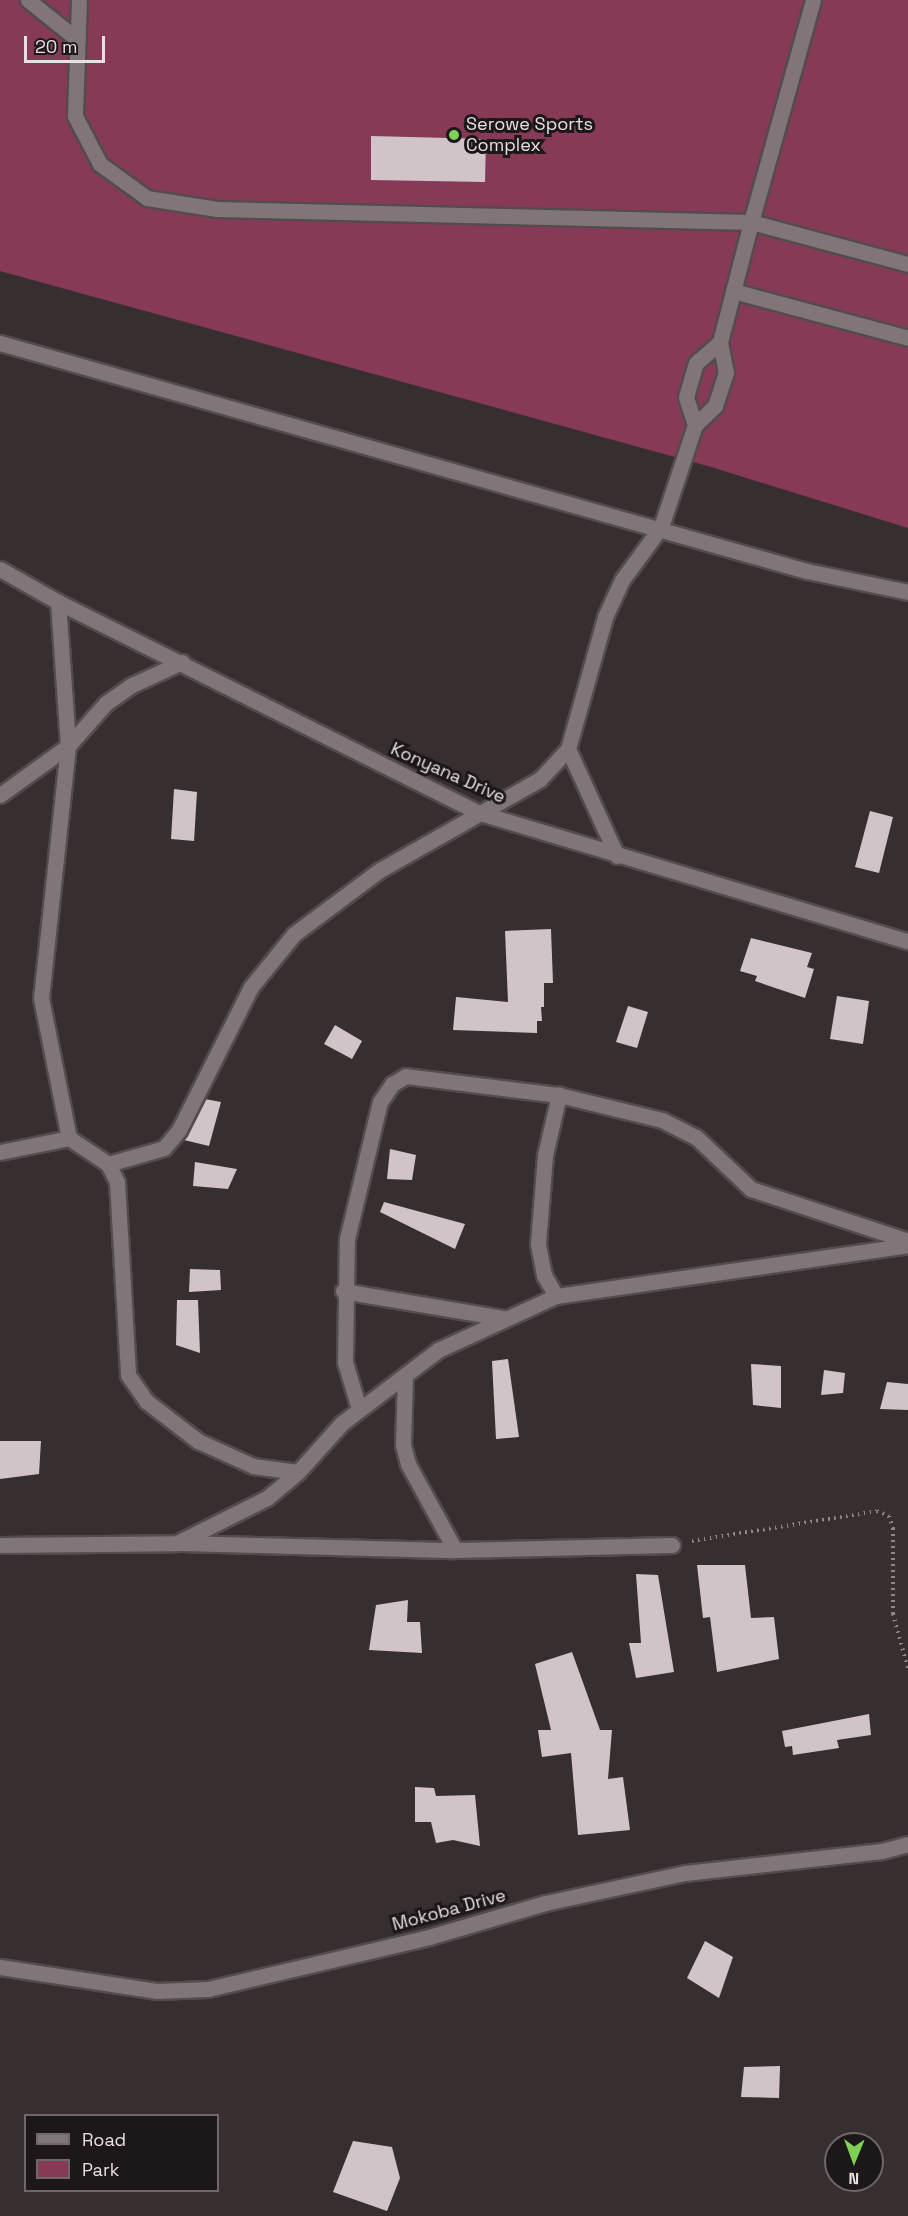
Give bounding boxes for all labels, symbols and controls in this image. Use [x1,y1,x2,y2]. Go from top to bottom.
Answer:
scale bar [27,24,108,62]
text: 20 m [35,35,78,58]
place label: Serowe Sports Complex [466,114,593,156]
marker: Serowe Sports Complex [447,128,461,142]
street label: Konyana Drive [387,738,509,808]
street label: Mokoba Drive [390,1884,508,1936]
legend [24,2114,219,2192]
text: Road [82,2128,126,2151]
north arrow [824,2132,884,2192]
text: Park [82,2158,119,2181]
text: N [848,2168,859,2189]

